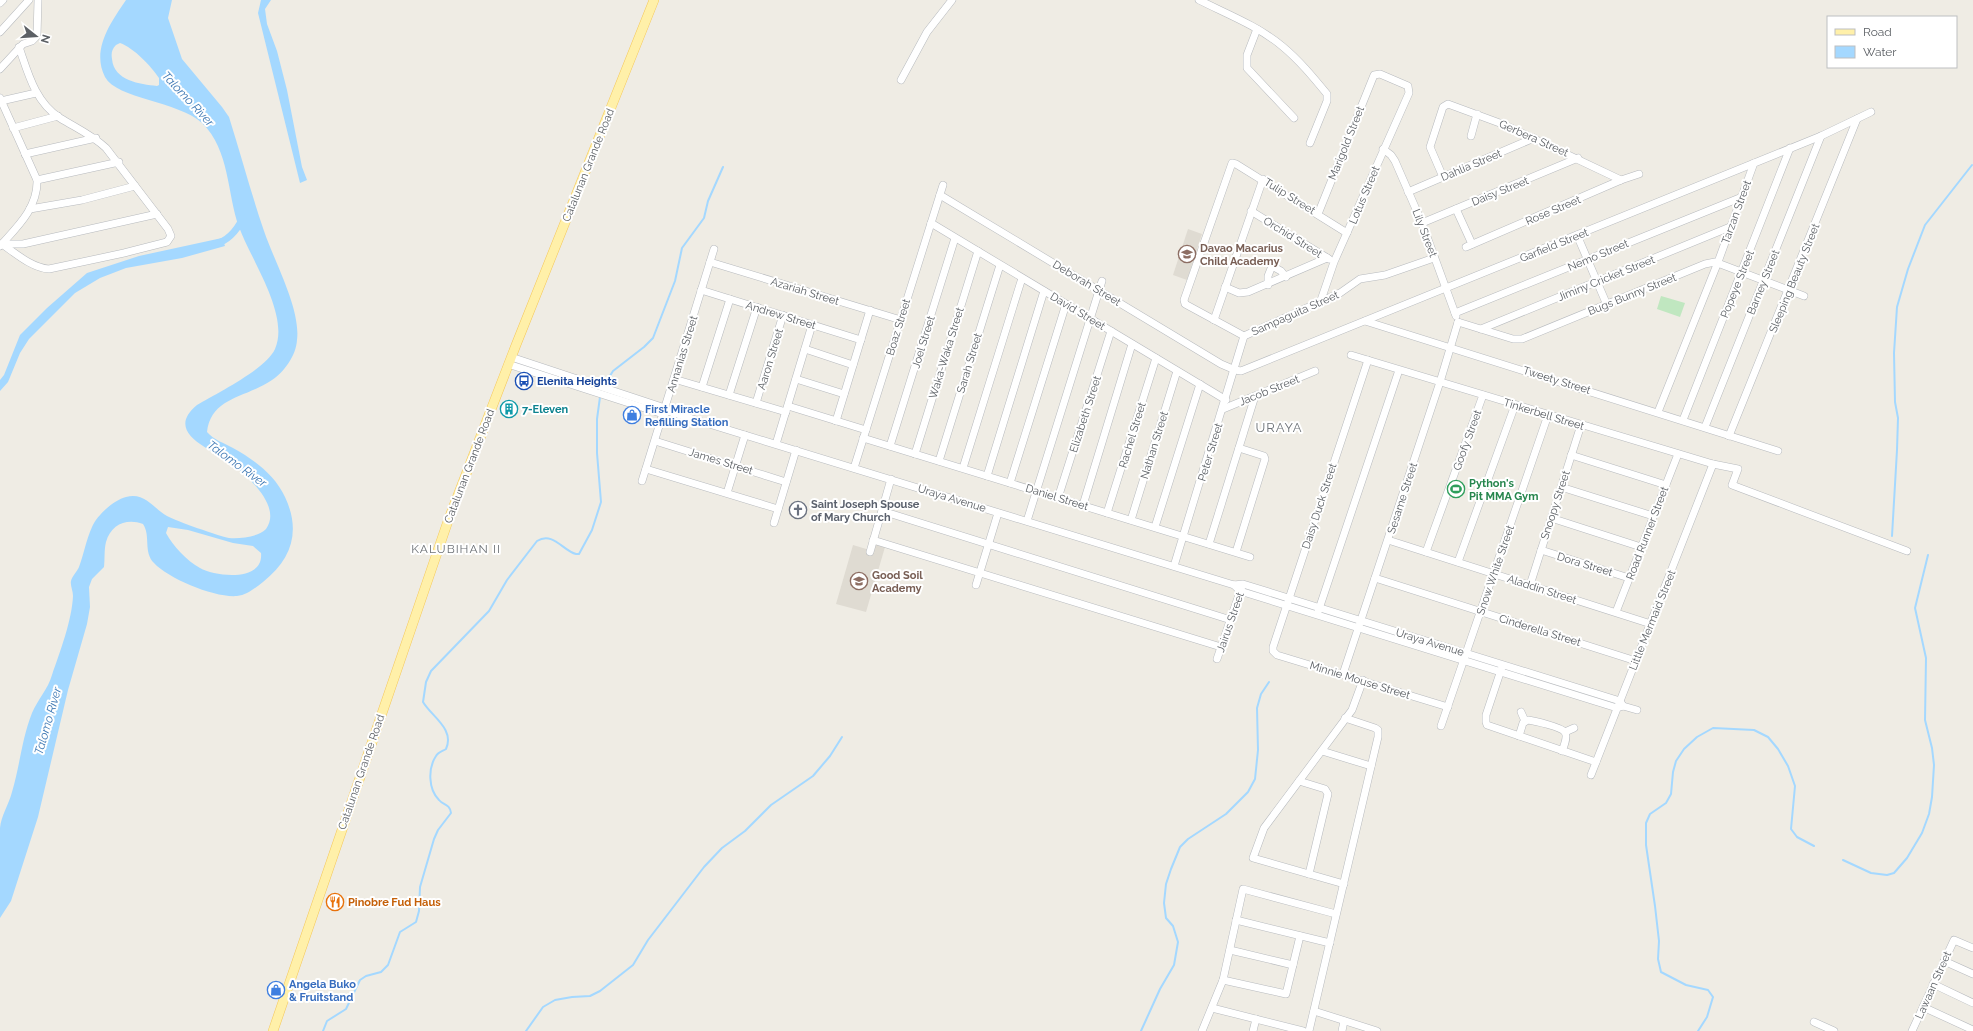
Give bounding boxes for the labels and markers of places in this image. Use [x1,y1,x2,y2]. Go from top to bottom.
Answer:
place label: Davao Macarius Child Academy [1200,242,1284,268]
school or university icon: Davao Macarius Child Academy [1177,244,1197,264]
bus stop icon: Elenita Heights [514,371,534,391]
place label: Elenita Heights [537,375,618,388]
building icon: 7-Eleven [499,399,519,419]
place label: 7-Eleven [522,403,568,416]
place label: First Miracle Refilling Station [645,403,729,429]
shop icon: First Miracle Refilling Station [622,405,642,425]
place label: Python's Pit MMA Gym [1469,477,1538,503]
sports icon: Python's Pit MMA Gym [1446,479,1466,499]
place label: Saint Joseph Spouse of Mary Church [811,498,920,524]
church icon: Saint Joseph Spouse of Mary Church [788,500,808,520]
place label: Good Soil Academy [872,569,923,595]
school or university icon: Good Soil Academy [849,571,869,591]
restaurant icon: Pinobre Fud Haus [325,892,345,912]
place label: Pinobre Fud Haus [348,896,441,909]
place label: Angela Buko & Fruitstand [289,978,356,1004]
shop icon: Angela Buko & Fruitstand [266,980,286,1000]

